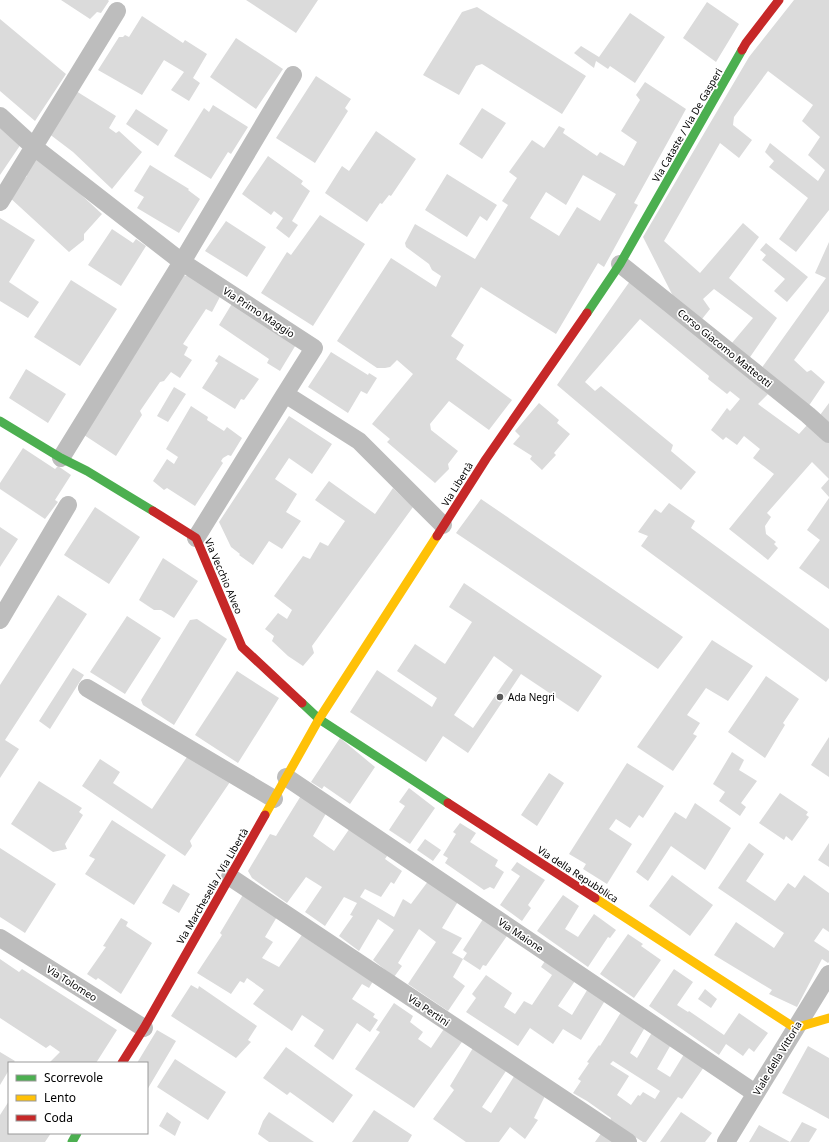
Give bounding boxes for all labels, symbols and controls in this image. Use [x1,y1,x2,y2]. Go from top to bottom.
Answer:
street label: Via Cataste / Via De Gasperi [649,65,725,185]
street label: Via Primo Maggio [220,283,298,341]
street label: Corso Giacomo Matteotti [675,306,775,390]
street label: Via Libertà [438,459,476,509]
street label: Via Vecchio Alveo [202,536,246,616]
place label: Ada Negri [508,690,555,704]
marker: Ada Negri [495,692,505,702]
street label: Via Marchesella / Via Libertà [173,825,251,947]
street label: Via della Repubblica [535,843,621,905]
street label: Via Maione [496,915,547,956]
street label: Via Tolomeo [44,962,100,1004]
street label: Via Pertini [405,991,453,1029]
street label: Viale della Vittoria [749,1018,805,1098]
legend [8,1062,148,1134]
text: Scorrevole [44,1069,103,1086]
text: Lento [44,1089,76,1106]
text: Coda [44,1109,73,1126]

